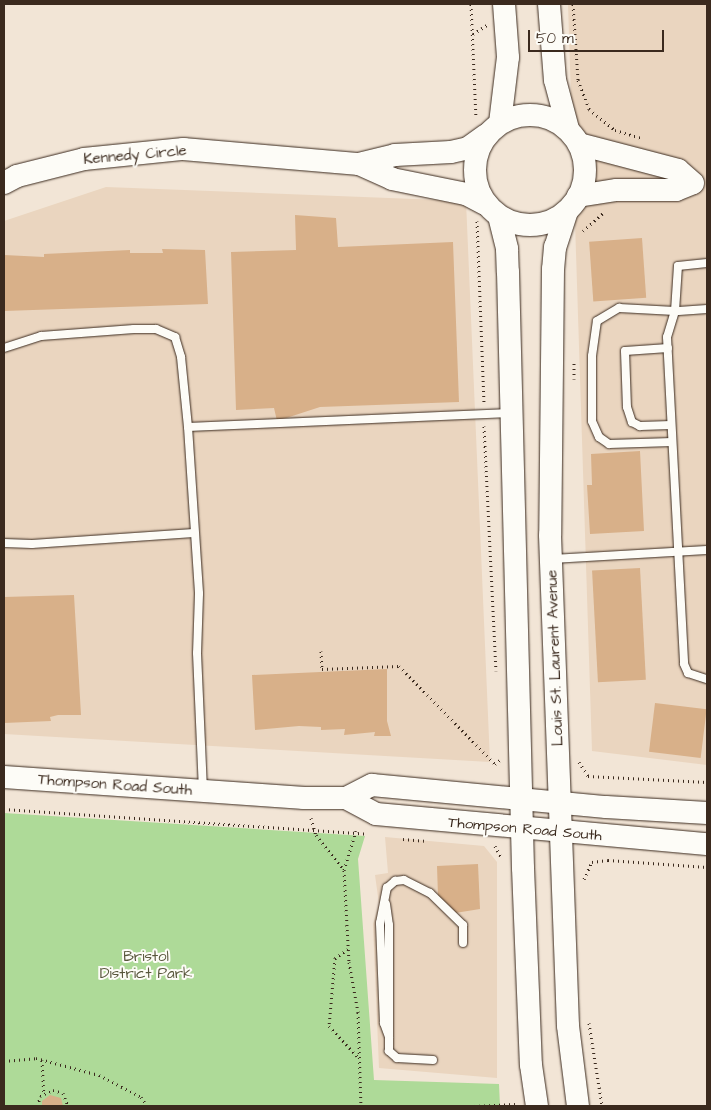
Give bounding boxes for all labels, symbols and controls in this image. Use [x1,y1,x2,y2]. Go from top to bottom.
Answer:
scale bar [531,20,667,52]
text: 50 m [536,28,574,49]
street label: Kennedy Circle [83,142,187,168]
street label: Louis St. Laurent Avenue [543,570,567,746]
street label: Thompson Road South [37,771,193,799]
street label: Thompson Road South [447,813,603,845]
park label: Bristol District Park [100,947,192,982]

